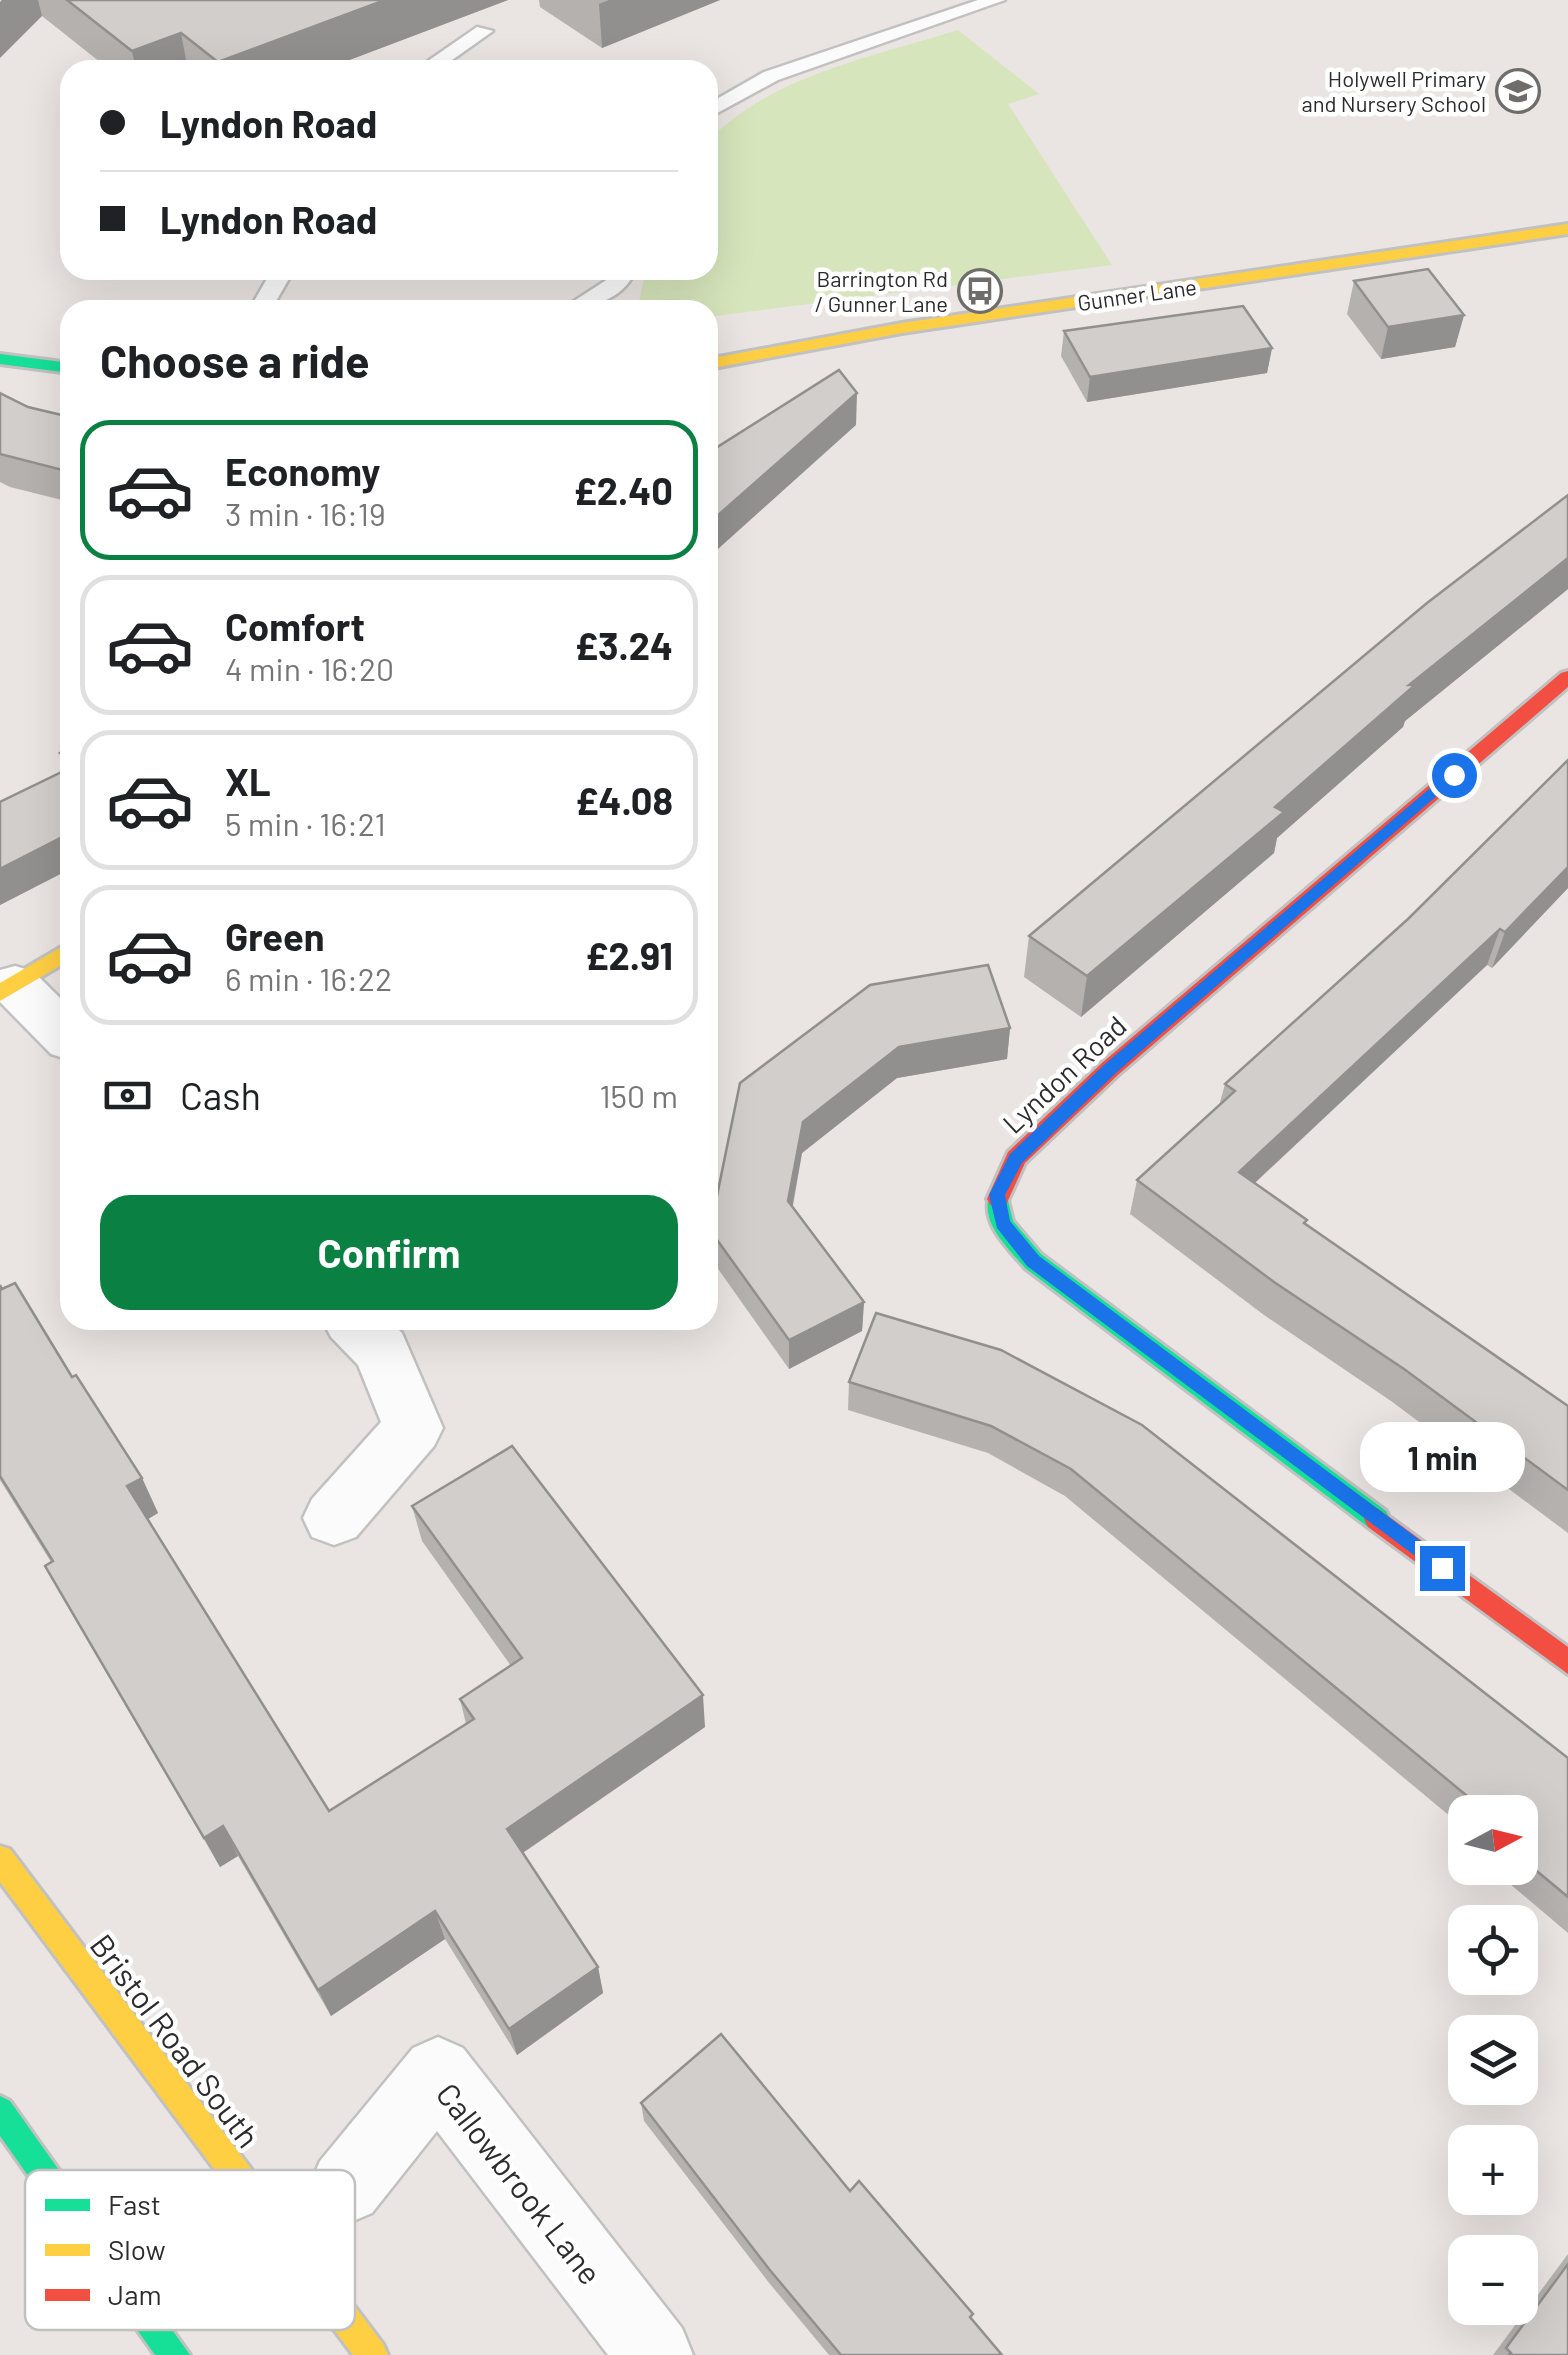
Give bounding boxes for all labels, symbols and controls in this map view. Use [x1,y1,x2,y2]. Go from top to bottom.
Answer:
place label: Holywell Primary and Nursery School [1302,65,1486,116]
school or university icon: Holywell Primary and Nursery School [1495,68,1541,114]
text: Lyndon Road [160,100,377,146]
text: Lyndon Road [160,196,377,242]
place label: Barrington Rd / Gunner Lane [815,265,948,316]
bus stop icon: Barrington Rd / Gunner Lane [957,268,1003,314]
street label: Gunner Lane [1076,273,1198,315]
text: Choose a ride [100,333,370,387]
icon: car [105,445,195,535]
text: Economy [225,448,380,494]
text: £2.40 [574,467,673,513]
text: 3 min · 16:19 [225,494,386,532]
icon: car [105,600,195,690]
text: Comfort [225,603,365,649]
text: £3.24 [575,622,673,668]
text: 4 min · 16:20 [225,649,394,687]
route start [1432,753,1477,798]
icon: car [105,755,195,845]
text: XL [225,758,271,804]
text: £4.08 [575,777,673,823]
text: 5 min · 16:21 [225,804,386,842]
icon: car [105,910,195,1000]
text: Green [225,913,325,959]
text: £2.91 [585,932,673,978]
text: 6 min · 16:22 [225,959,392,997]
street label: Lyndon Road [995,1008,1133,1140]
icon: cash [100,1068,155,1123]
text: Cash [180,1072,261,1118]
text: 150 m [599,1076,678,1114]
button: Confirm [100,1195,678,1310]
callout: 1 min [1360,1423,1524,1493]
text: 1 min [1407,1438,1478,1476]
route end [1420,1546,1465,1591]
north arrow [1448,1795,1538,1885]
map controls [1448,1795,1538,2325]
button: locate [1448,1905,1538,1995]
street label: Bristol Road South [84,1926,268,2154]
button: layers [1448,2015,1538,2105]
street label: Callowbrook Lane [430,2075,610,2291]
button: + [1448,2125,1538,2215]
legend [25,2170,355,2330]
text: Fast [108,2187,161,2221]
text: Slow [108,2232,166,2266]
button: − [1448,2235,1538,2325]
text: Jam [108,2277,162,2311]

